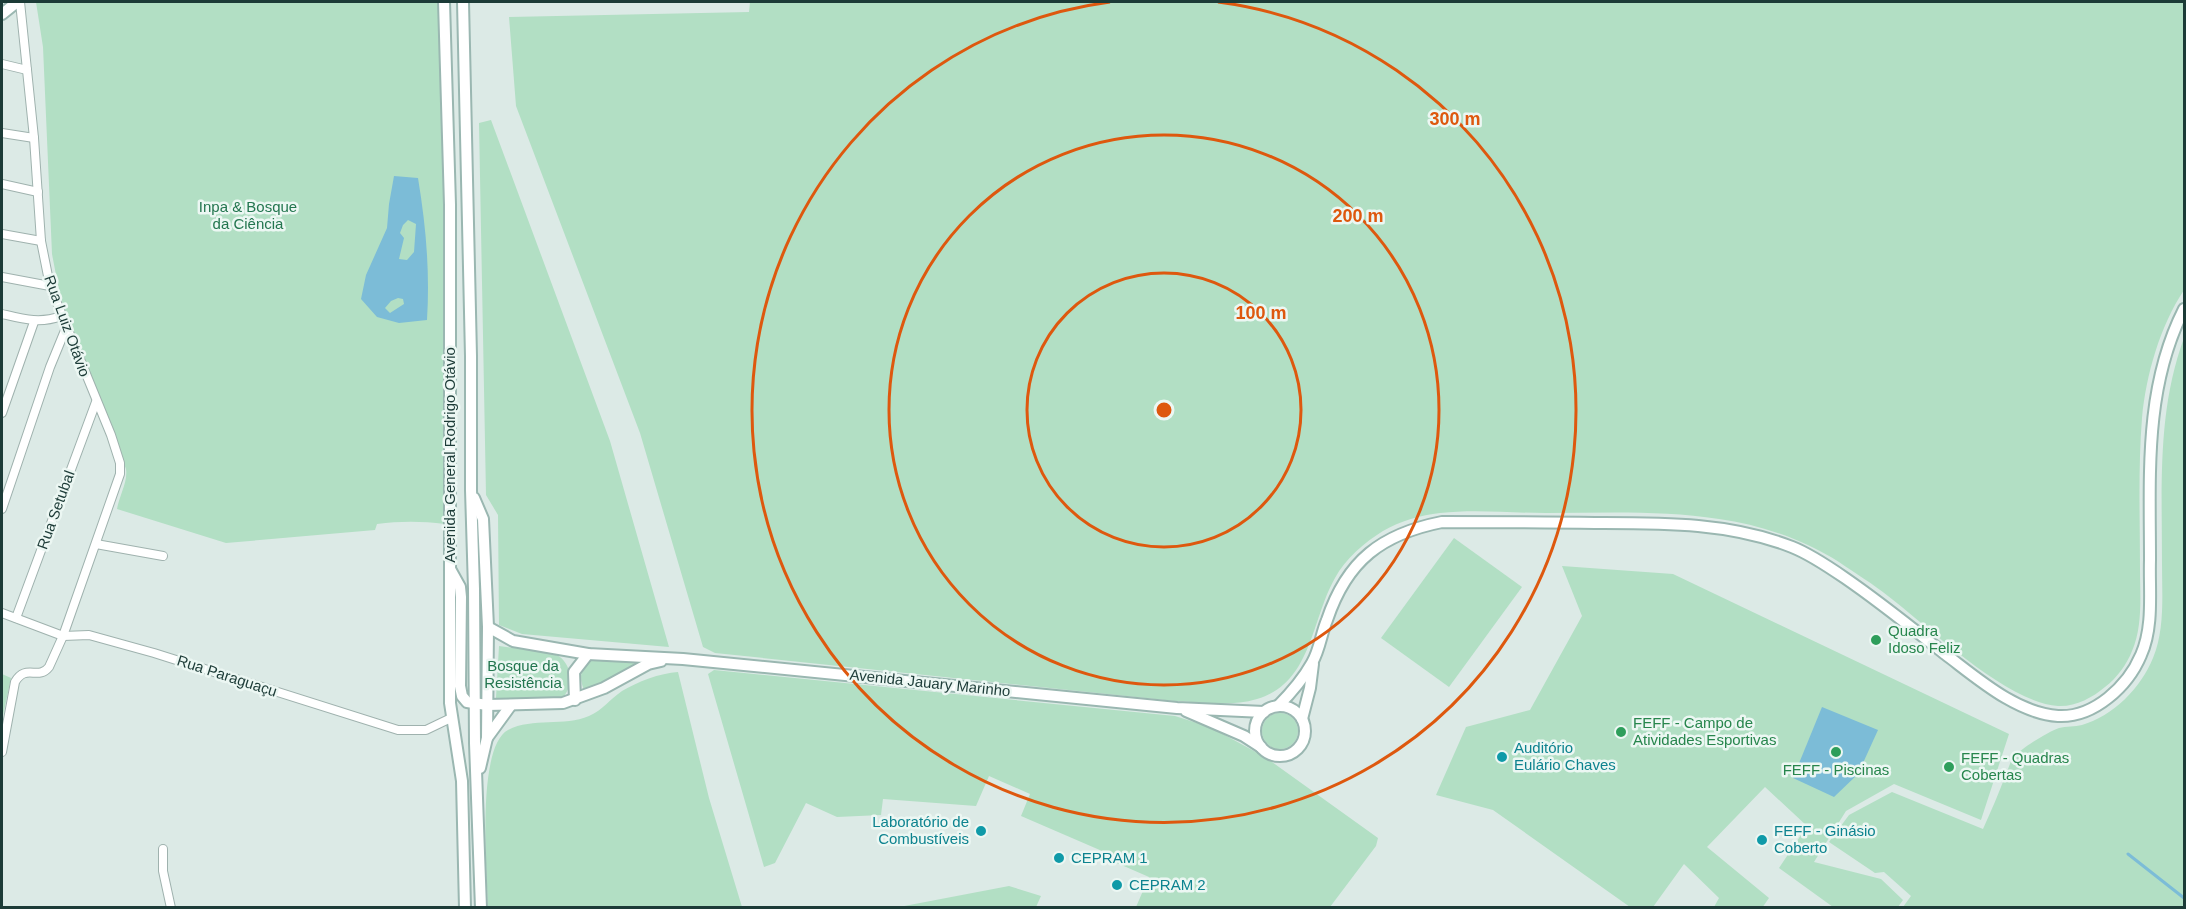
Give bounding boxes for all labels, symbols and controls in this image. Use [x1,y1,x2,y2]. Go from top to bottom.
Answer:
text: 300 m [1429,109,1481,129]
park label: Inpa & Bosque da Ciência [199,198,297,232]
text: 200 m [1332,206,1384,226]
street label: Rua Luiz Otávio [41,273,94,379]
text: 100 m [1235,303,1287,323]
street label: Avenida General Rodrigo Otávio [441,347,458,563]
centre of rings [1154,400,1174,420]
street label: Rua Setubal [33,468,78,552]
place label: Quadra Idoso Feliz [1888,622,1961,656]
marker: Quadra Idoso Feliz [1869,633,1883,647]
street label: Rua Paraguaçu [175,651,279,700]
park label: Bosque da Resistência [484,657,562,691]
street label: Avenida Jauary Marinho [849,666,1011,699]
place label: FEFF - Campo de Atividades Esportivas [1633,714,1776,748]
marker: FEFF - Campo de Atividades Esportivas [1614,725,1628,739]
place label: Auditório Eulário Chaves [1514,739,1616,773]
marker: FEFF - Piscinas [1829,745,1843,759]
place label: FEFF - Quadras Cobertas [1961,749,2069,783]
marker: Auditório Eulário Chaves [1495,750,1509,764]
marker: FEFF - Quadras Cobertas [1942,760,1956,774]
place label: FEFF - Piscinas [1783,761,1889,778]
place label: Laboratório de Combustíveis [872,813,969,847]
place label: FEFF - Ginásio Coberto [1774,822,1876,856]
marker: Laboratório de Combustíveis [974,824,988,838]
marker: FEFF - Ginásio Coberto [1755,833,1769,847]
place label: CEPRAM 1 [1071,849,1148,866]
marker: CEPRAM 1 [1052,851,1066,865]
place label: CEPRAM 2 [1129,876,1206,893]
marker: CEPRAM 2 [1110,878,1124,892]

